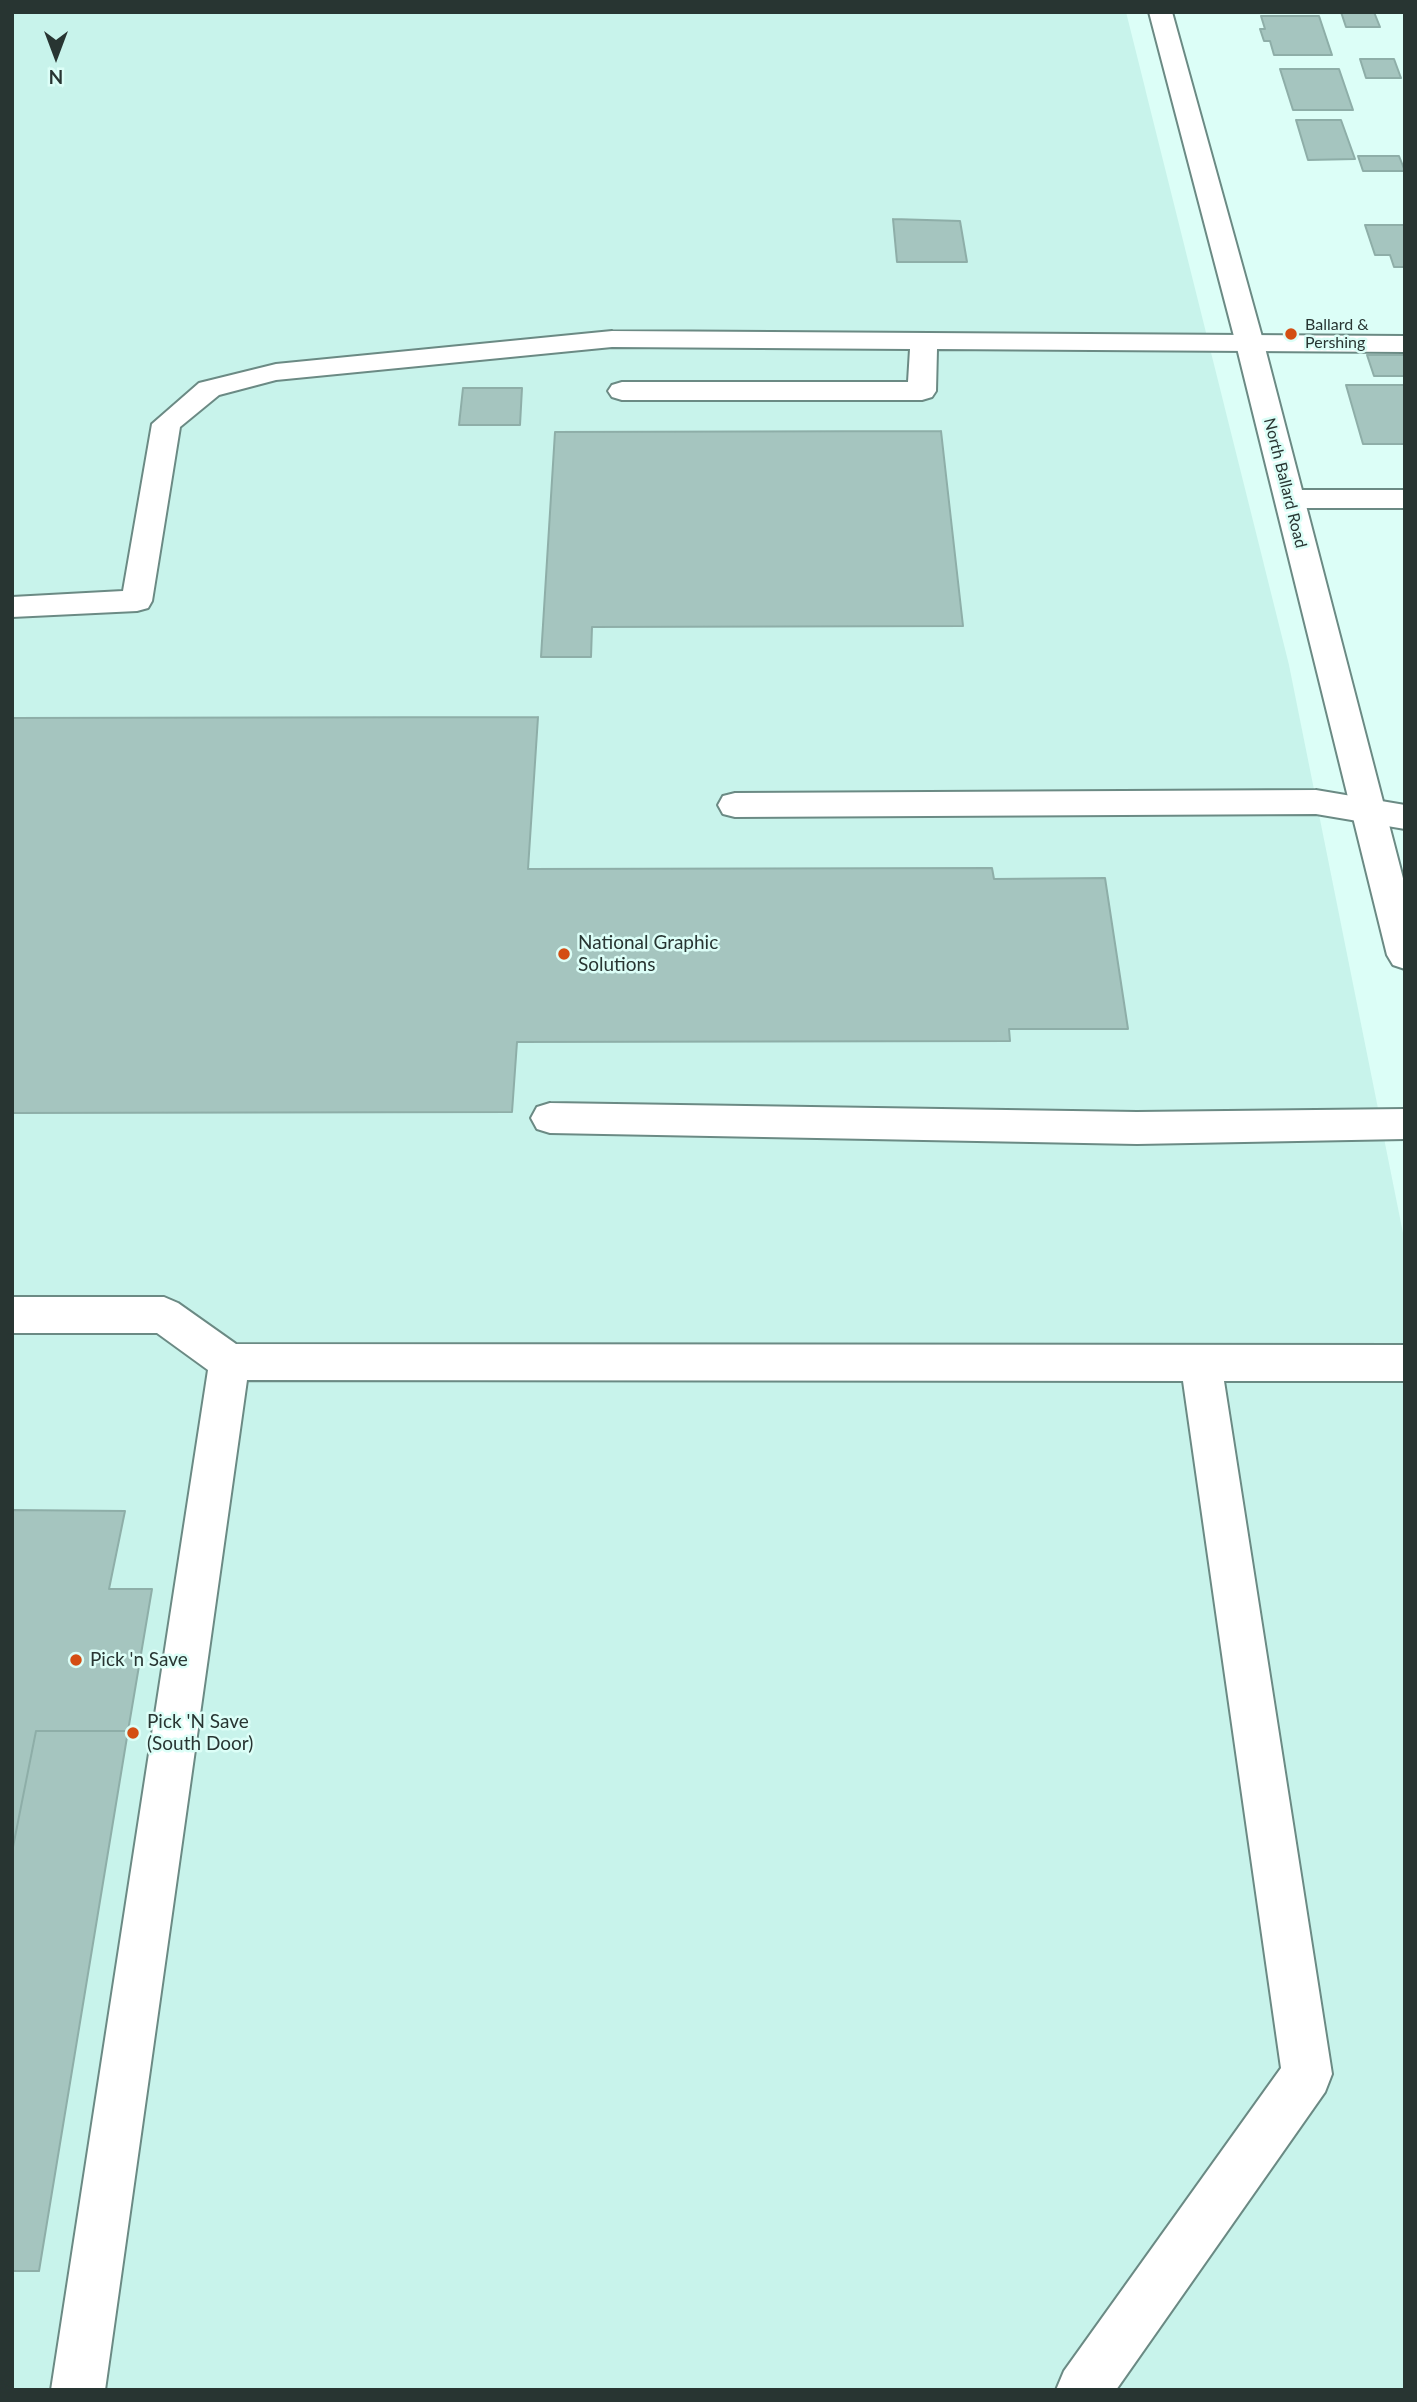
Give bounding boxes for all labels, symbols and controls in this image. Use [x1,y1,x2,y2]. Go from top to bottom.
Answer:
north arrow [21,21,91,91]
text: N [49,66,63,89]
place label: Ballard & Pershing [1305,315,1369,353]
marker: Ballard & Pershing [1283,326,1299,342]
street label: North Ballard Road [1260,416,1310,550]
place label: National Graphic Solutions [578,932,718,976]
marker: National Graphic Solutions [556,946,572,962]
place label: Pick 'n Save [90,1649,188,1671]
marker: Pick 'n Save [68,1652,84,1668]
place label: Pick 'N Save (South Door) [147,1711,253,1755]
marker: Pick 'N Save (South Door) [125,1725,141,1741]

